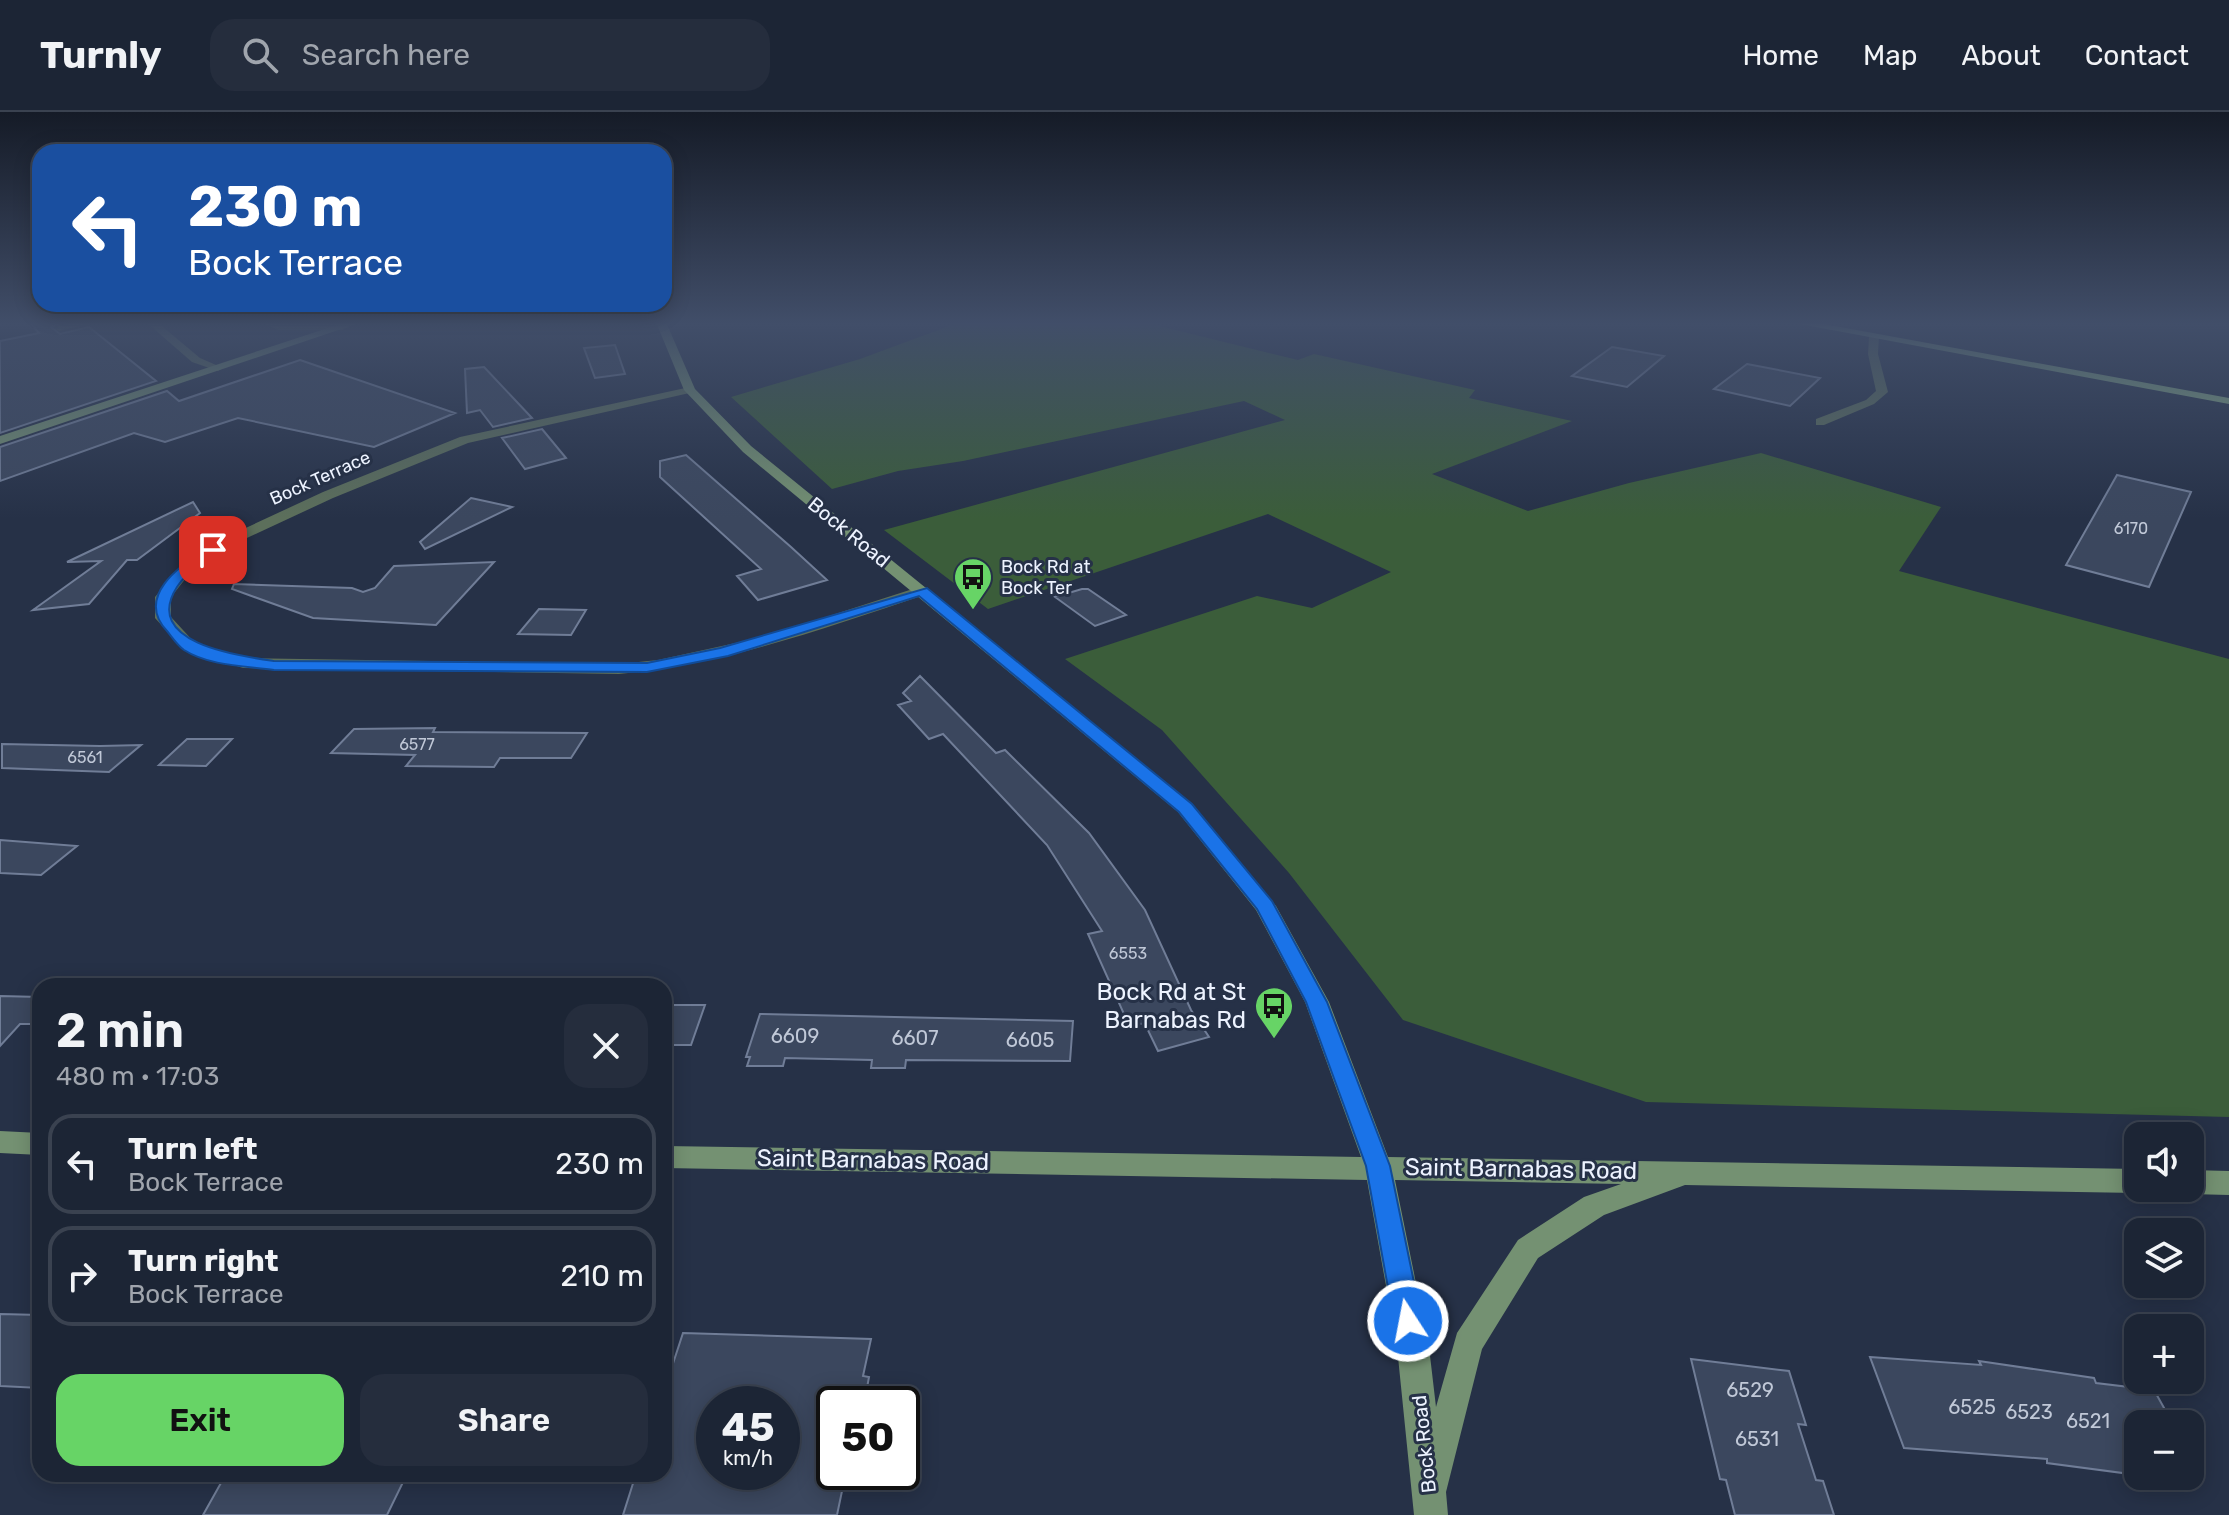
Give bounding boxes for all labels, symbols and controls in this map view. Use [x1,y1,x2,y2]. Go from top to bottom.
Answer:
search box [210,19,770,91]
text: Turnly [40,32,162,78]
icon: search [238,33,282,77]
text: Search here [302,37,470,73]
text: Home [1742,39,1819,72]
text: Map [1863,39,1917,72]
text: About [1961,39,2041,72]
text: Contact [2085,39,2189,72]
text: 230 m [188,174,363,240]
icon: left [56,176,160,280]
text: Bock Terrace [188,241,403,284]
street label: Bock Terrace [266,446,374,510]
street label: Bock Road [803,492,895,572]
pin [179,516,247,584]
house number: 6170 [2114,519,2148,538]
icon: arrive [191,528,235,572]
bus stop icon: Bock Rd at Bock Ter [952,556,994,611]
place label: Bock Rd at Bock Ter [1001,556,1091,599]
house number: 6577 [399,735,435,754]
house number: 6561 [67,748,103,767]
house number: 6553 [1109,944,1147,963]
place label: Bock Rd at St Barnabas Rd [1096,978,1246,1034]
bus stop icon: Bock Rd at St Barnabas Rd [1253,985,1295,1040]
text: 2 min [56,1002,184,1059]
button: close [564,1004,648,1088]
house number: 6609 [771,1024,819,1048]
house number: 6607 [891,1026,939,1050]
house number: 6605 [1006,1028,1054,1052]
text: 480 m · 17:03 [56,1061,219,1092]
map controls [2124,1122,2204,1490]
button: sound [2124,1122,2204,1202]
text: Turn left [128,1131,258,1167]
icon: left [60,1142,104,1186]
street label: Saint Barnabas Road [757,1144,989,1176]
text: 230 m [555,1146,644,1182]
street label: Saint Barnabas Road [1405,1153,1637,1185]
text: Bock Terrace [128,1167,283,1198]
button: layers [2124,1218,2204,1298]
text: Turn right [128,1243,279,1279]
icon: right [60,1254,104,1298]
text: 210 m [560,1258,644,1294]
text: Bock Terrace [128,1279,283,1310]
position arrow [1366,1279,1450,1363]
button: + [2124,1314,2204,1394]
button: Exit [56,1374,344,1466]
button: Share [360,1374,648,1466]
house number: 6529 [1726,1378,1774,1402]
speed limit sign: 50 [816,1386,920,1490]
street label: Bock Road [1407,1394,1441,1494]
house number: 6525 [1948,1395,1996,1419]
house number: 6523 [2005,1400,2053,1424]
text: 45 [721,1404,775,1451]
house number: 6521 [2066,1409,2110,1433]
button: − [2124,1410,2204,1490]
house number: 6531 [1735,1427,1779,1451]
text: km/h [723,1446,773,1470]

